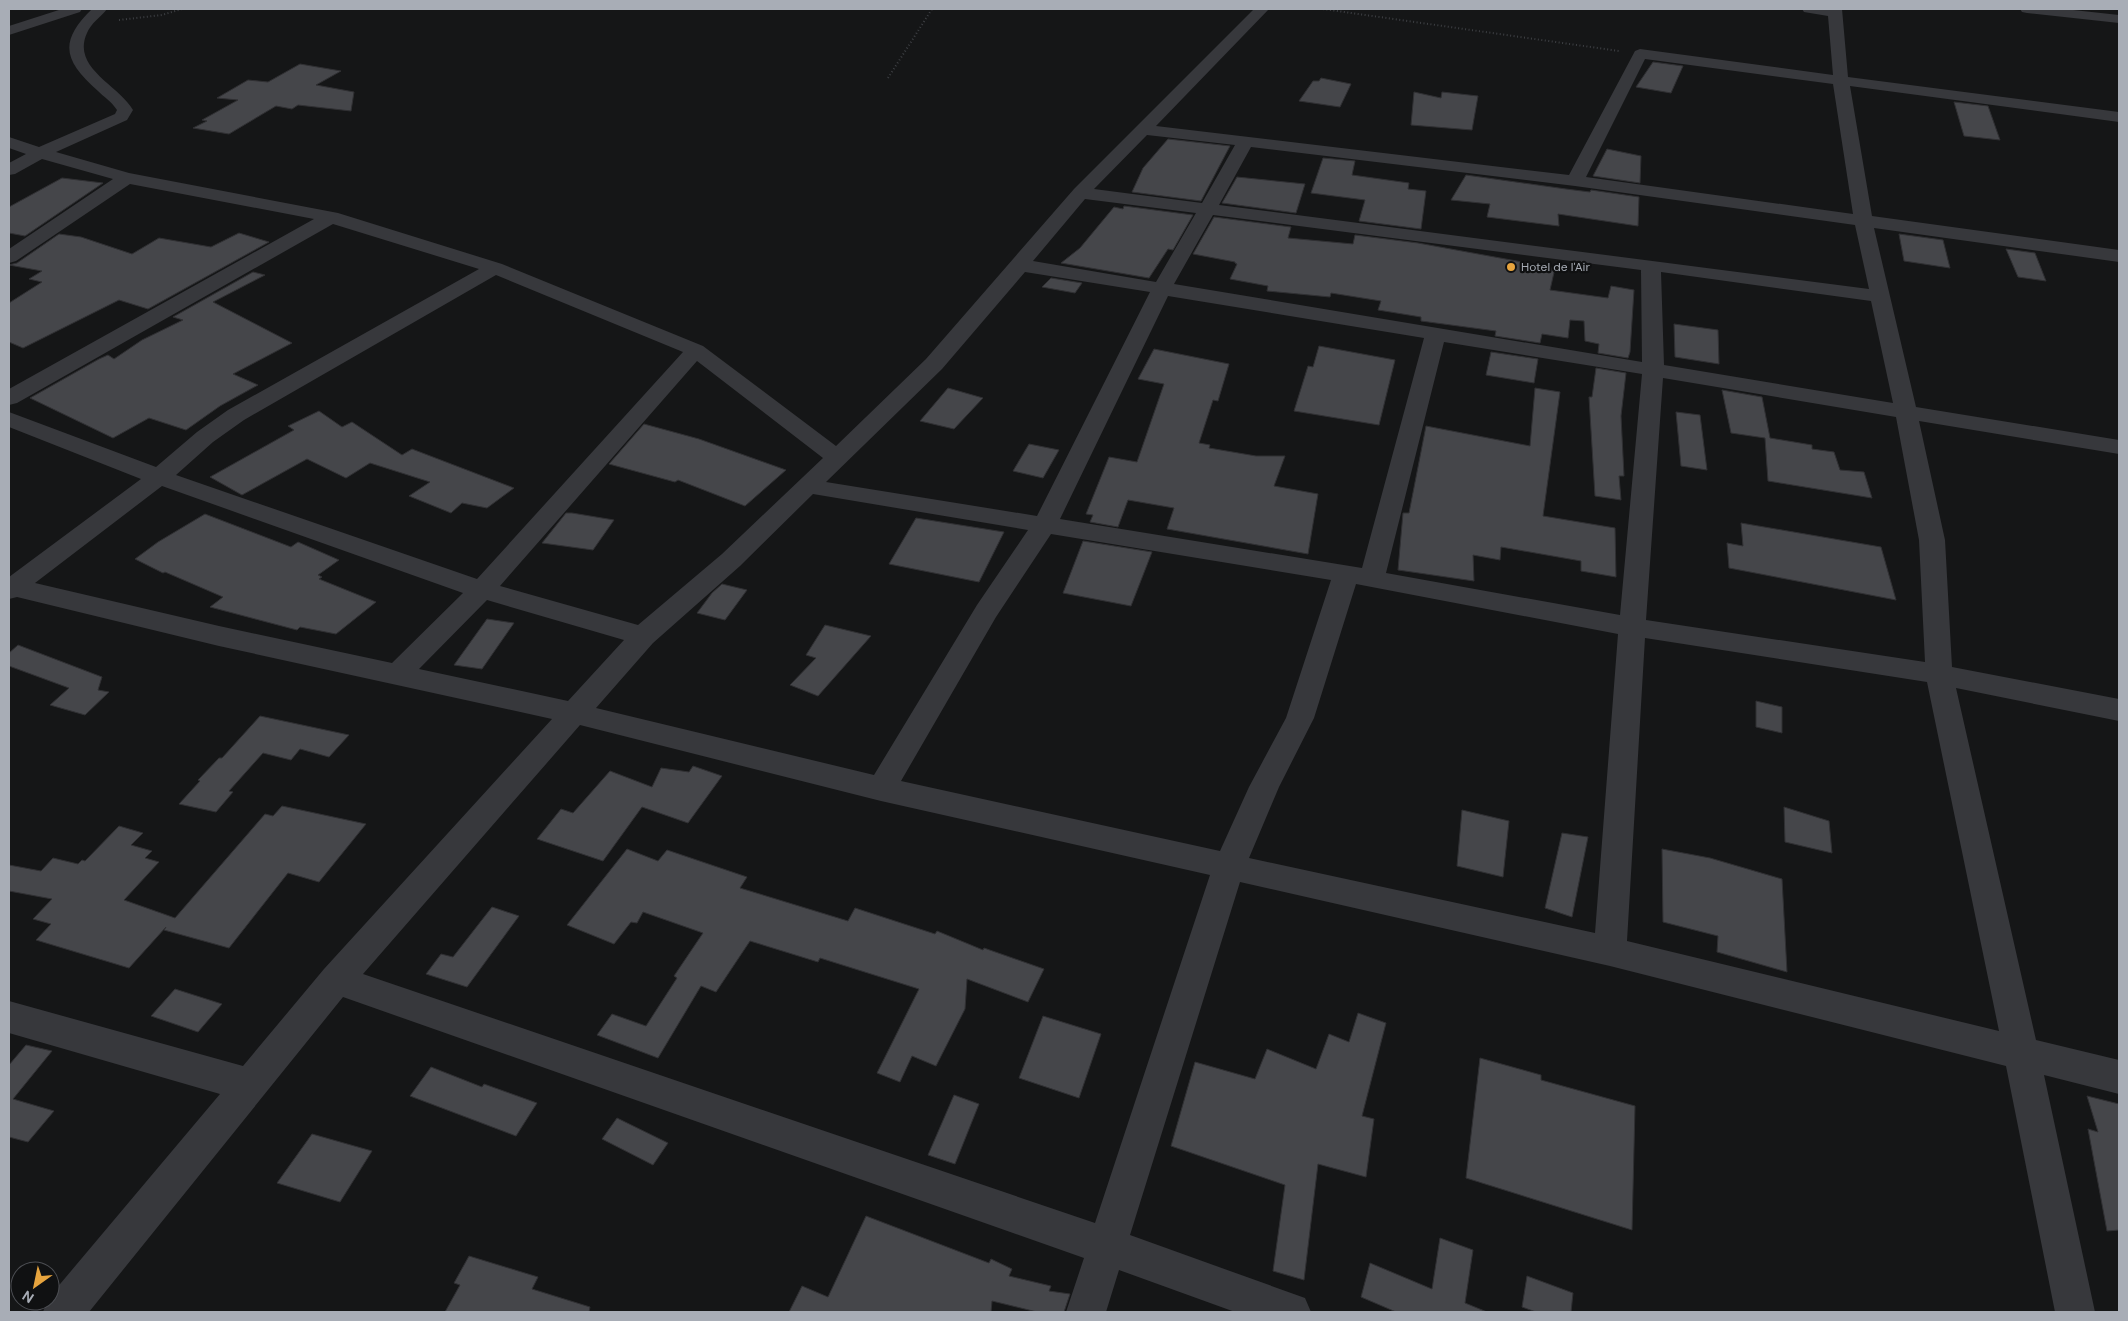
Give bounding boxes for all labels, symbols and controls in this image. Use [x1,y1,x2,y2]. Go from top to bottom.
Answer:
place label: Hotel de l'Air [1521,259,1591,275]
marker: Hotel de l'Air [1505,261,1517,273]
north arrow [10,1261,60,1311]
text: N [19,1287,37,1307]

